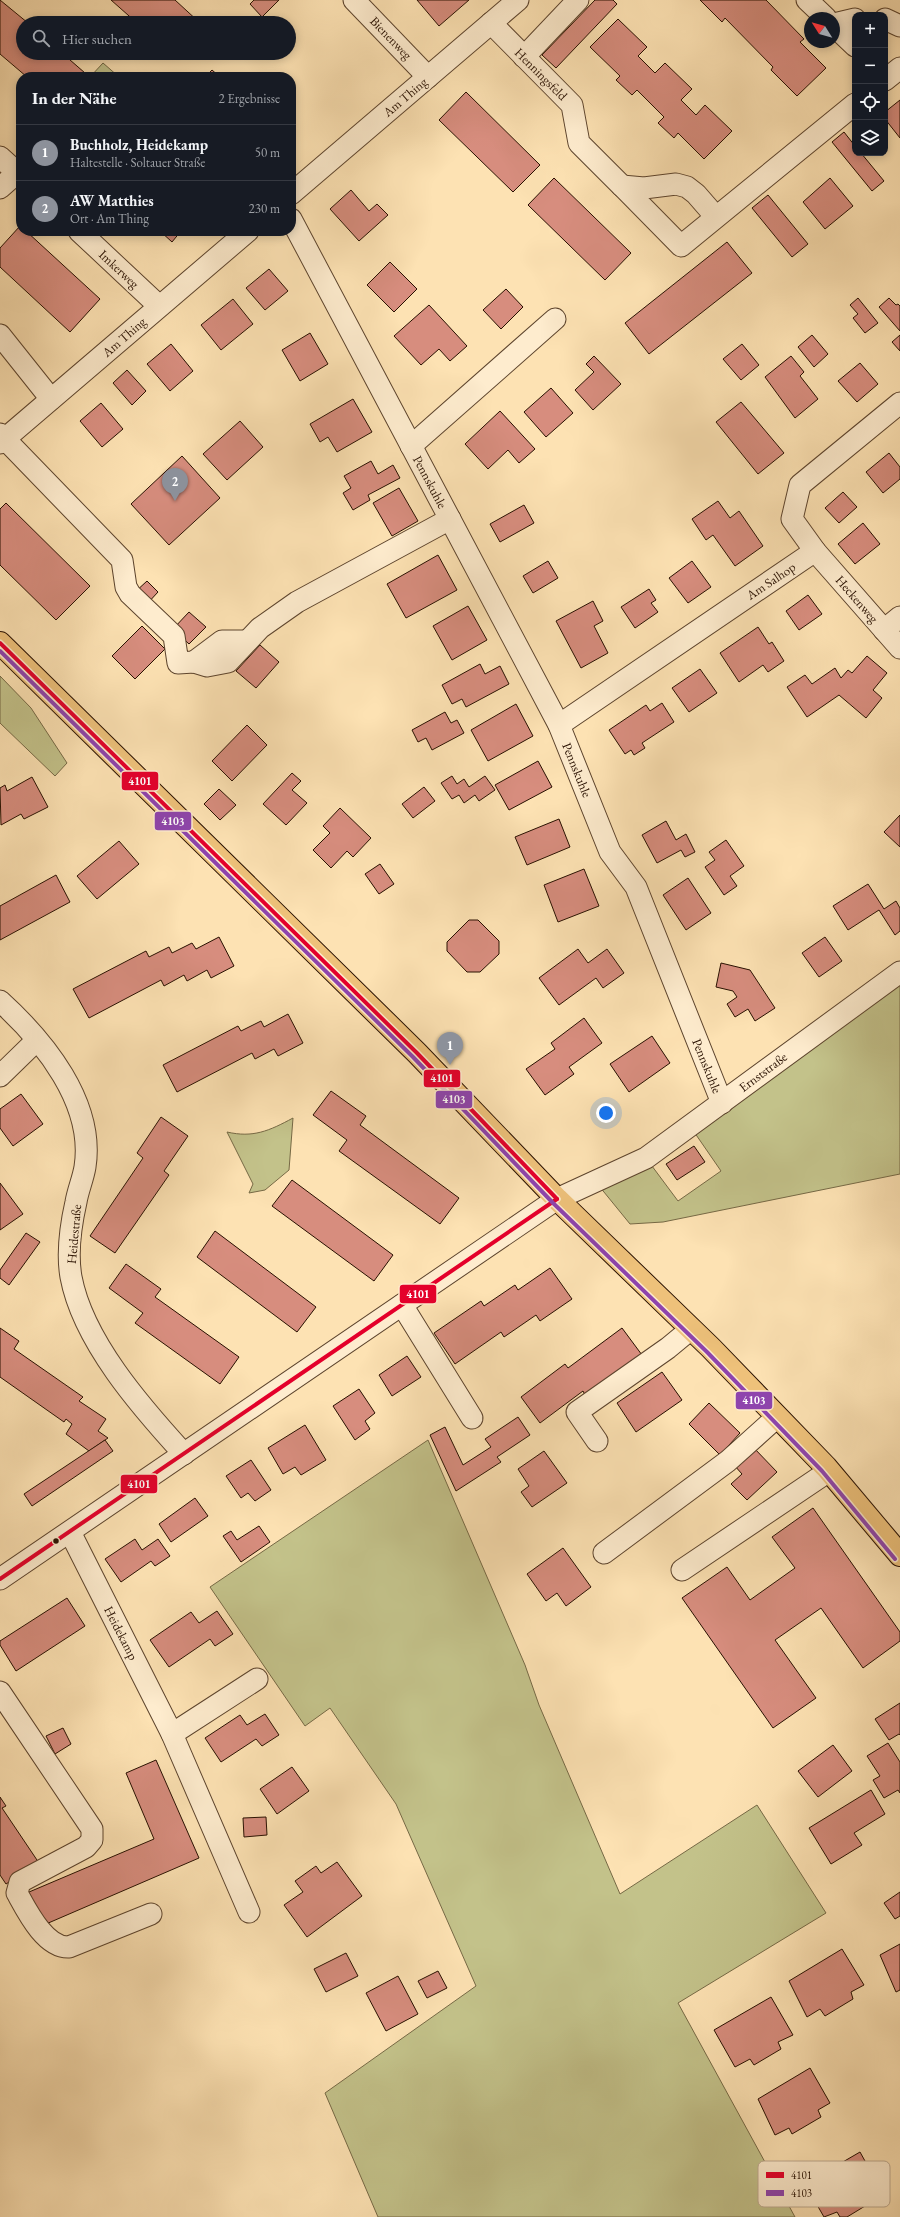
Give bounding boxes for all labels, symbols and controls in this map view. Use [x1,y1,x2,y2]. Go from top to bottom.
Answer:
north arrow [804,12,840,48]
map controls [852,12,888,156]
button: + [852,12,888,48]
street label: Bienenweg [366,13,416,63]
search box [16,16,296,60]
icon: search [30,27,52,49]
text: Hier suchen [62,29,132,48]
street label: Henningsfeld [511,44,571,104]
button: − [852,48,888,84]
street label: Am Thing [379,73,431,121]
button: locate [852,84,888,120]
text: In der Nähe [32,87,117,109]
text: 2 Ergebnisse [219,90,280,107]
button: layers [852,120,888,156]
text: Buchholz, Heidekamp [70,135,208,154]
text: 1 [42,144,48,161]
text: 50 m [255,144,280,161]
text: Haltestelle · Soltauer Straße [70,154,205,171]
text: AW Matthies [70,191,154,210]
text: 2 [42,200,48,217]
text: 230 m [249,200,280,217]
text: Ort · Am Thing [70,210,149,227]
street label: Imkerweg [95,246,143,292]
street label: Am Thing [98,313,150,361]
street label: Pennskuhle [409,453,451,511]
pin: 2 [162,468,188,501]
street label: Am Salhop [742,558,799,604]
street label: Heckenweg [832,572,883,627]
street label: Pennskuhle [558,740,596,800]
line badge: 4101 [121,771,159,791]
text: 4101 [128,774,152,788]
line badge: 4103 [154,811,192,831]
text: 4103 [161,814,185,828]
pin: 1 [437,1032,463,1065]
street label: Pennskuhle [688,1036,726,1096]
street label: Ernststraße [735,1048,791,1096]
line badge: 4101 [423,1069,461,1088]
text: 4101 [430,1071,454,1085]
line badge: 4103 [435,1090,473,1109]
text: 4103 [442,1092,466,1106]
your location [596,1103,616,1123]
street label: Heidestraße [63,1203,85,1265]
line badge: 4101 [399,1284,437,1304]
text: 4101 [406,1287,430,1301]
line badge: 4103 [735,1391,773,1410]
text: 4103 [742,1393,766,1407]
line badge: 4101 [120,1474,158,1494]
text: 4101 [127,1477,151,1491]
unlabelled marker [51,1536,61,1546]
street label: Heidekamp [100,1603,142,1663]
legend [758,2161,890,2207]
text: 4101 [791,2168,812,2182]
text: 4103 [791,2186,812,2200]

